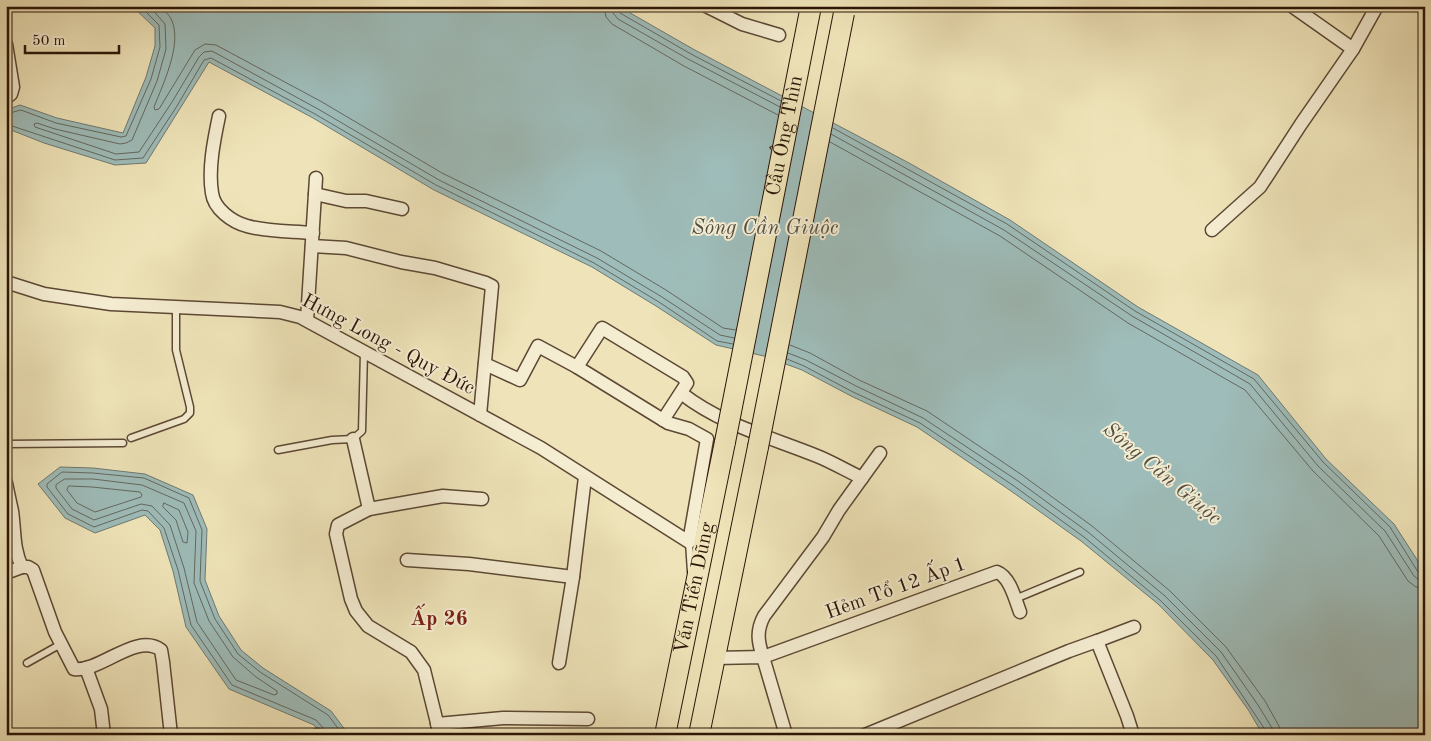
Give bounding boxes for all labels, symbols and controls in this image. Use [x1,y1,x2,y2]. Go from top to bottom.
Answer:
scale bar [25,22,119,54]
text: 50 m [32,34,66,49]
street label: Cầu Ông Thìn [764,74,807,198]
water label: Sông Cần Giuộc [691,216,839,239]
street label: Hưng Long - Quy Đức [298,291,478,399]
water label: Sông Cần Giuộc [1099,417,1226,529]
street label: Văn Tiến Dũng [672,520,718,656]
street label: Hẻm Tổ 12 Ấp 1 [821,550,969,624]
district label: Ấp 26 [410,603,468,630]

